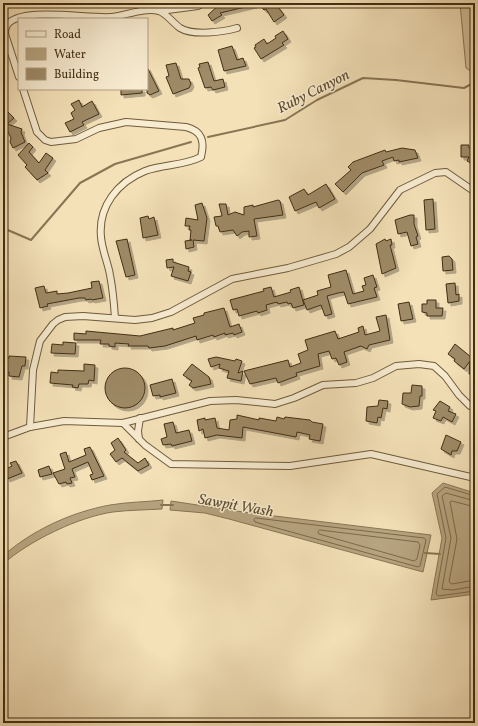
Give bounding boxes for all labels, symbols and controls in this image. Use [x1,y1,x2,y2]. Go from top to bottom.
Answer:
legend [18,18,148,90]
text: Road [54,27,81,43]
text: Water [54,47,86,63]
water label: Ruby Canyon [274,65,354,120]
text: Building [54,67,99,83]
water label: Sawpit Wash [196,490,275,523]

